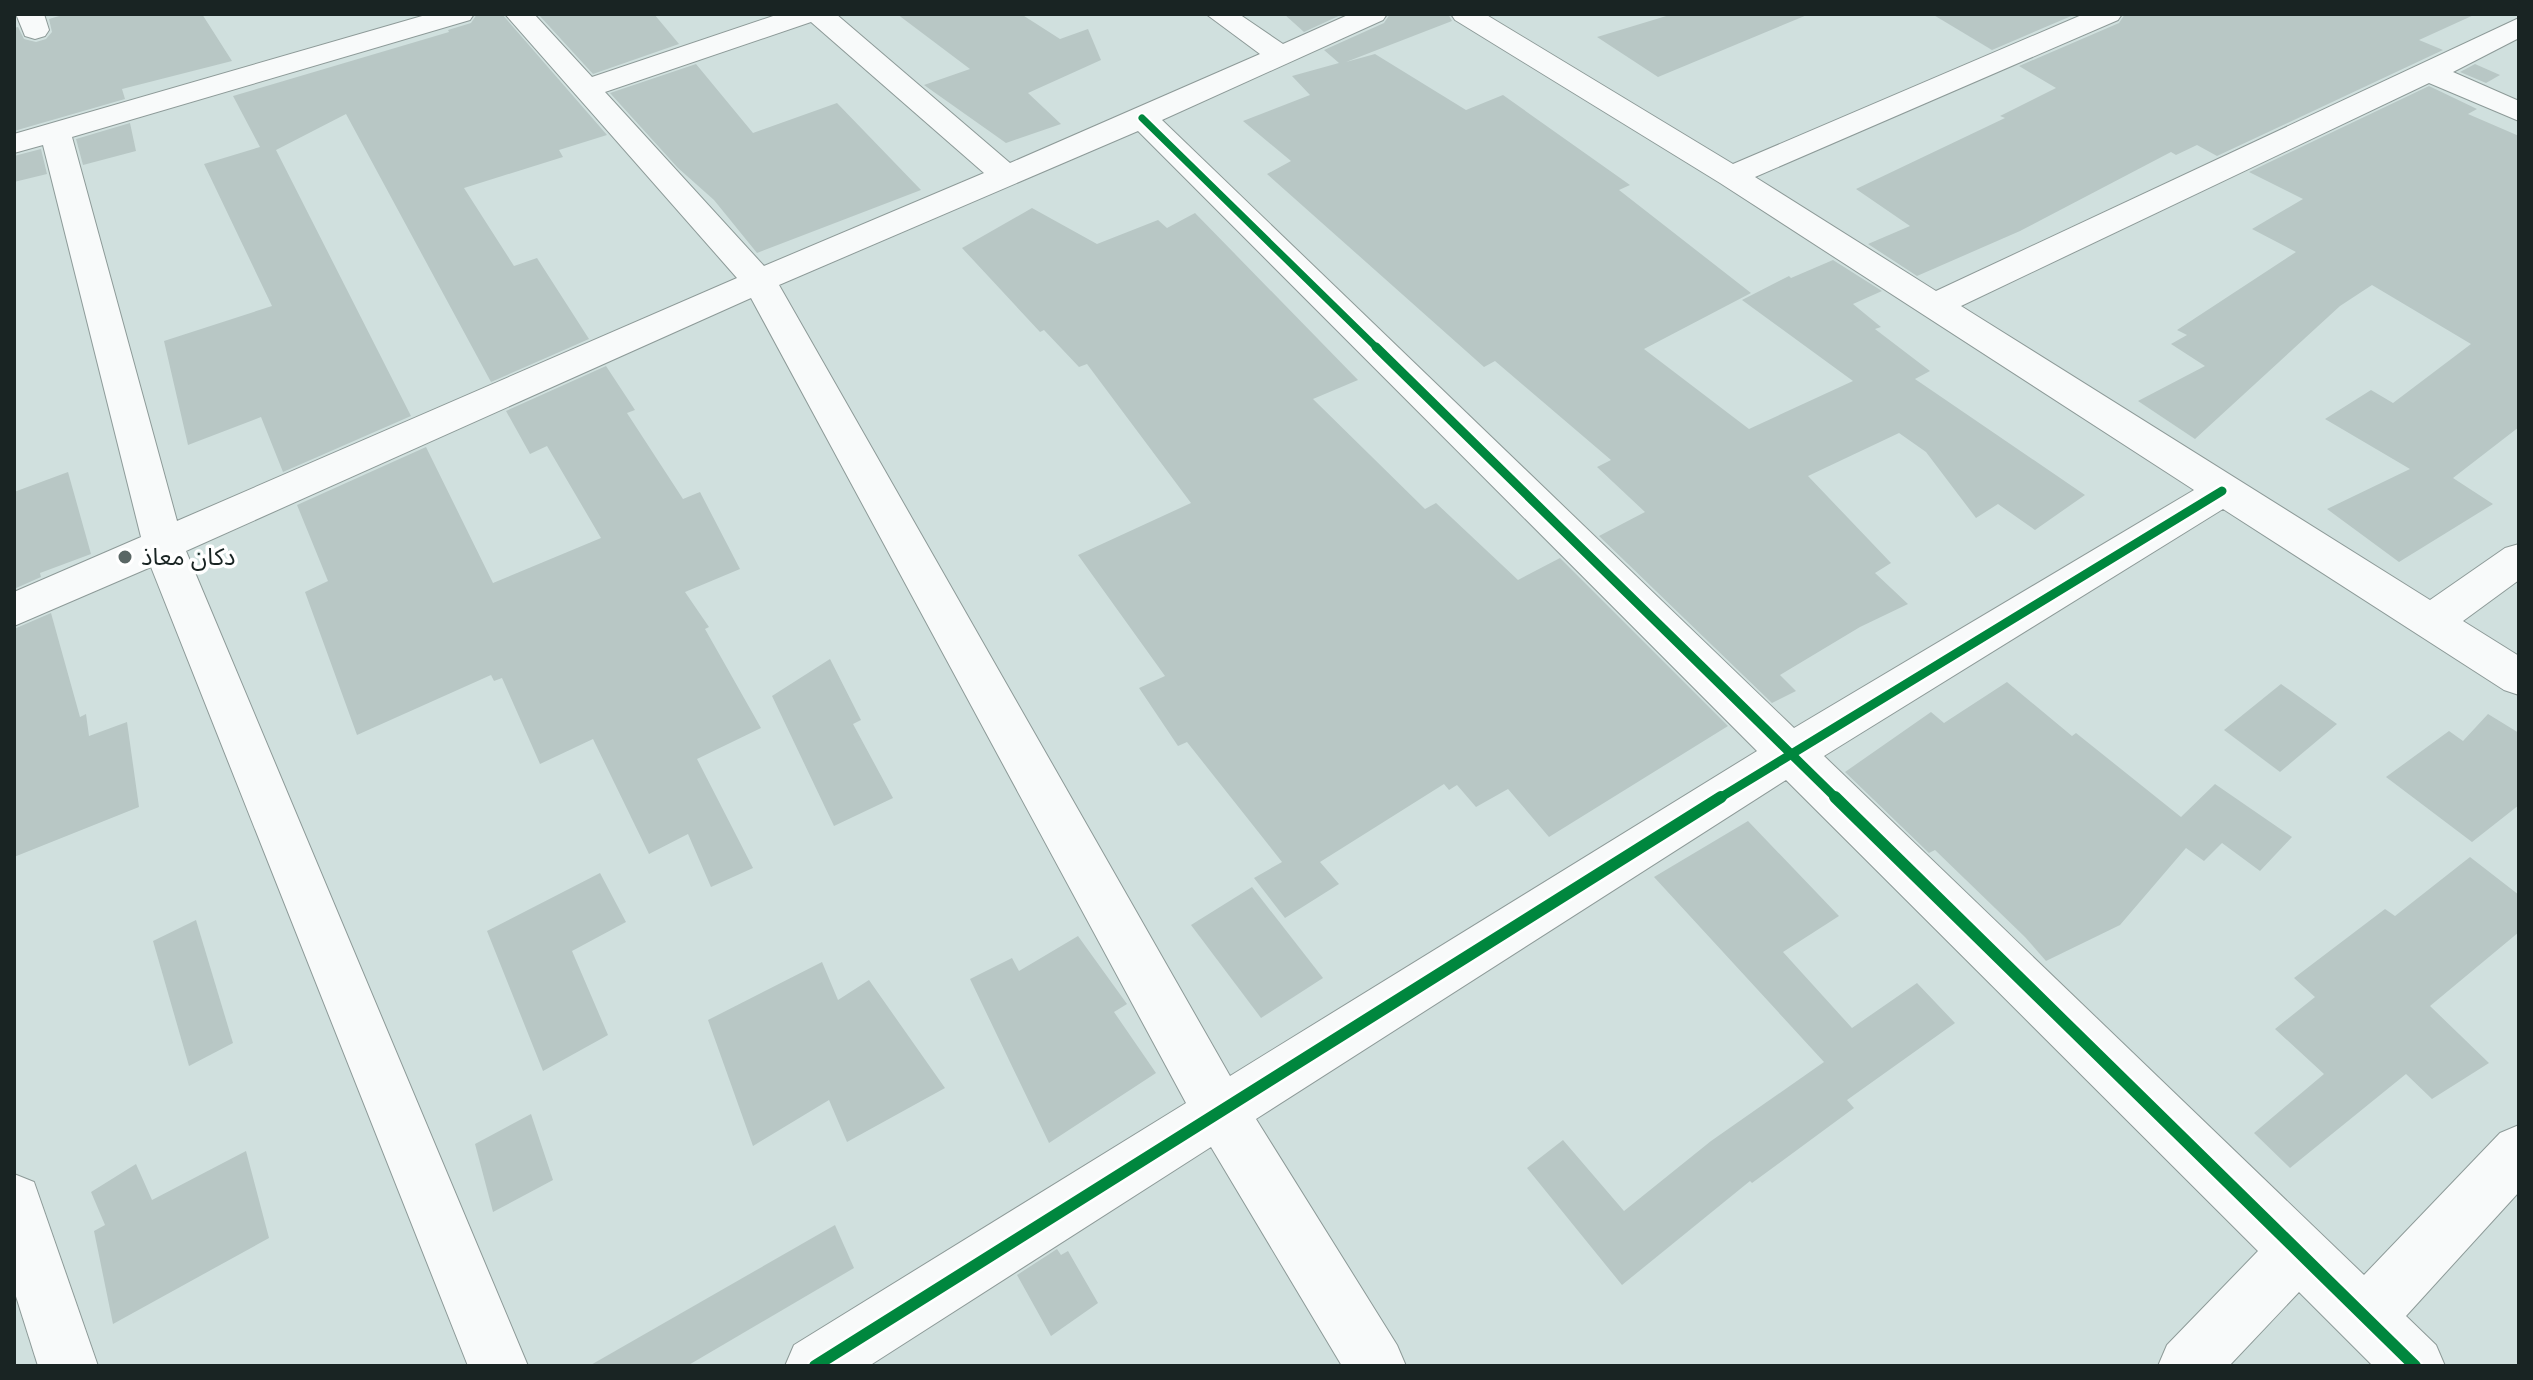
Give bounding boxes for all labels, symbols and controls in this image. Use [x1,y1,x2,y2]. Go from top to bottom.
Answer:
place label: دكان معاذ [141,539,236,572]
marker: دكان معاذ [116,548,134,566]

